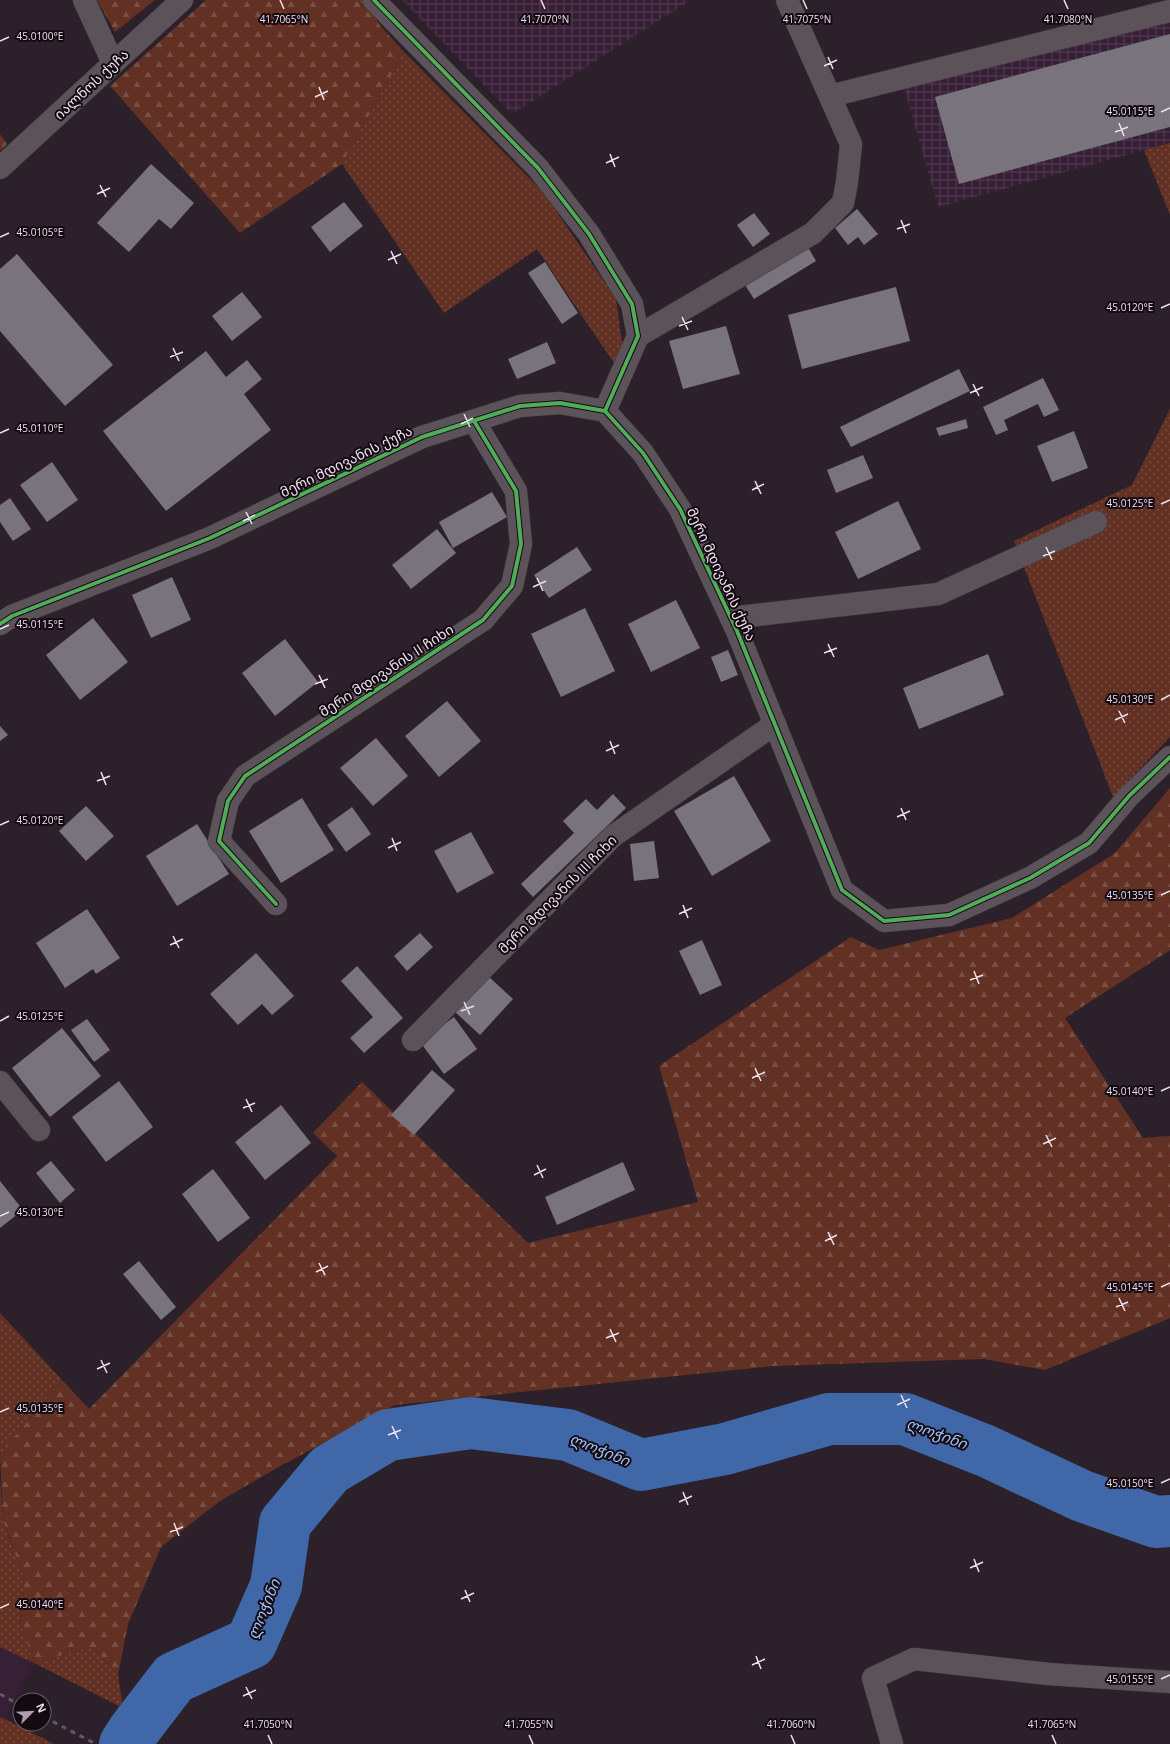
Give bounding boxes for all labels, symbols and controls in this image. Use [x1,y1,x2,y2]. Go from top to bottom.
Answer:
text: 41.7065°N [260,12,308,26]
text: 41.7070°N [521,12,569,26]
text: 41.7075°N [783,12,831,26]
text: 41.7080°N [1044,12,1092,26]
text: 45.0100°E [17,29,63,43]
street label: იალნოს ქუჩა [50,44,132,124]
text: 45.0115°E [1107,104,1153,118]
text: 45.0105°E [17,225,63,239]
text: 45.0120°E [1107,300,1153,314]
text: 45.0110°E [17,421,63,435]
street label: მერი მდივანის ქუჩა [277,421,415,501]
text: 45.0125°E [1107,496,1153,510]
street label: მერი მდივანის ქუჩა [683,504,761,644]
text: 45.0115°E [17,617,63,631]
street label: მერი მდივანის II ჩიხი [315,619,457,721]
text: 45.0130°E [1107,692,1153,706]
text: 45.0120°E [17,813,63,827]
street label: მერი მდივანის III ჩიხი [494,831,620,957]
text: 45.0135°E [1107,888,1153,902]
text: 45.0125°E [17,1009,63,1023]
text: 45.0140°E [1107,1084,1153,1098]
text: 45.0130°E [17,1205,63,1219]
text: 45.0145°E [1107,1280,1153,1294]
text: 45.0135°E [17,1401,63,1415]
water label: ლოჭინი [904,1413,971,1454]
water label: ლოჭინი [567,1428,634,1471]
text: 45.0150°E [1107,1476,1153,1490]
water label: ლოჭინი [242,1575,285,1642]
text: 45.0140°E [17,1597,63,1611]
text: 45.0155°E [1107,1672,1153,1686]
north arrow [12,1692,52,1732]
text: N [33,1701,50,1715]
text: 41.7050°N [244,1717,292,1731]
text: 41.7055°N [505,1717,553,1731]
text: 41.7060°N [767,1717,815,1731]
text: 41.7065°N [1028,1717,1076,1731]

